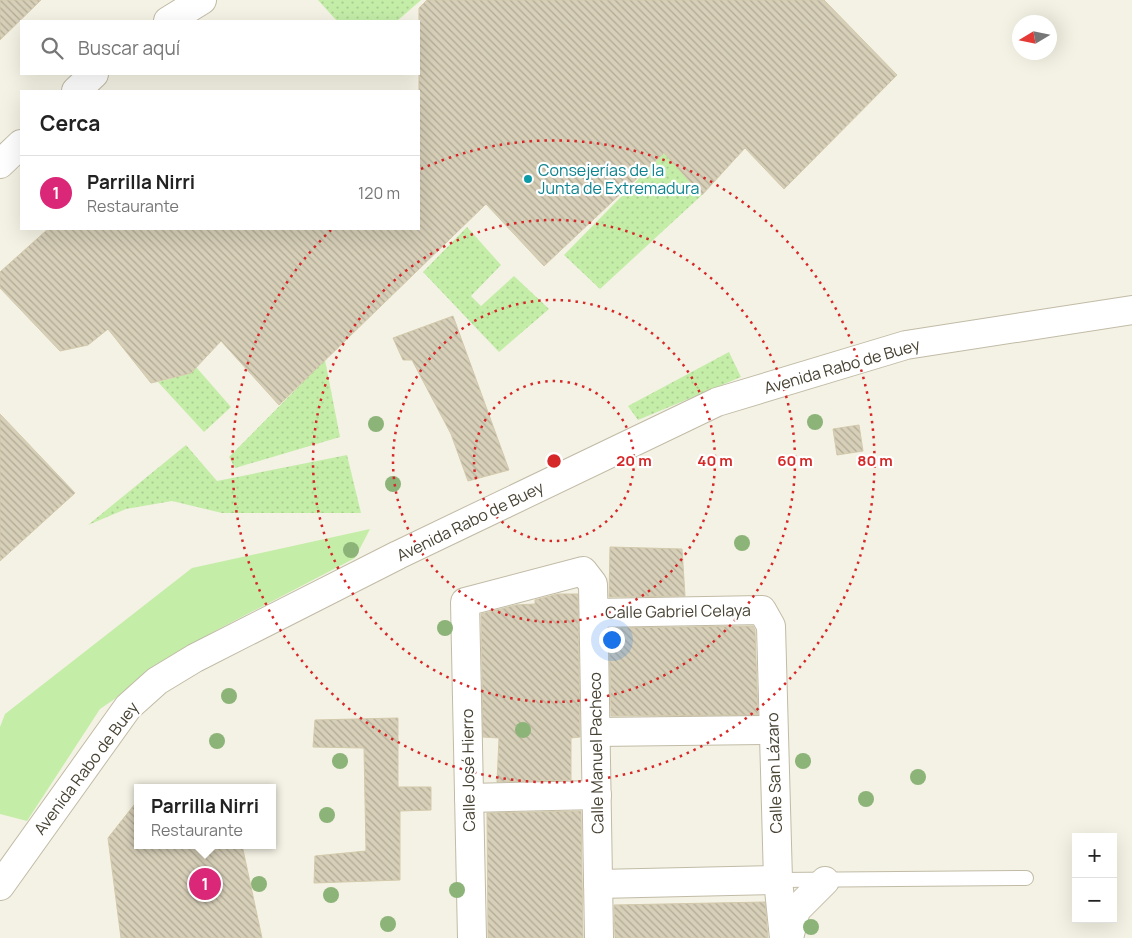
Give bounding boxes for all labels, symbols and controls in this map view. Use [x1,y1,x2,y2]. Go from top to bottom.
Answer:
north arrow [1012,15,1057,60]
search box [20,20,420,75]
icon: search [38,34,66,62]
text: Buscar aquí [78,35,180,61]
text: Cerca [40,109,100,137]
place label: Consejerías de la Junta de Extremadura [538,159,699,199]
text: Parrilla Nirri [87,169,195,195]
marker: Consejerías de la Junta de Extremadura [522,173,534,185]
text: 1 [52,182,60,204]
text: 120 m [358,182,400,204]
text: Restaurante [87,195,179,217]
street label: Avenida Rabo de Buey [761,333,923,399]
text: 20 m [616,450,652,471]
text: 40 m [697,450,733,471]
text: 60 m [777,450,813,471]
text: 80 m [857,450,893,471]
centre of rings [545,452,563,470]
street label: Avenida Rabo de Buey [393,476,548,566]
street label: Calle Gabriel Celaya [605,599,751,623]
your location [599,627,625,653]
street label: Calle Manuel Pacheco [584,672,608,834]
street label: Avenida Rabo de Buey [29,697,144,839]
street label: Calle José Hierro [456,708,480,832]
street label: Calle San Lázaro [761,712,787,834]
popup [134,784,276,849]
text: Parrilla Nirri [151,793,259,819]
text: Restaurante [151,819,243,841]
map controls [1072,833,1117,923]
button: + [1072,833,1117,878]
pin: 1 [189,865,221,903]
button: − [1072,878,1117,923]

